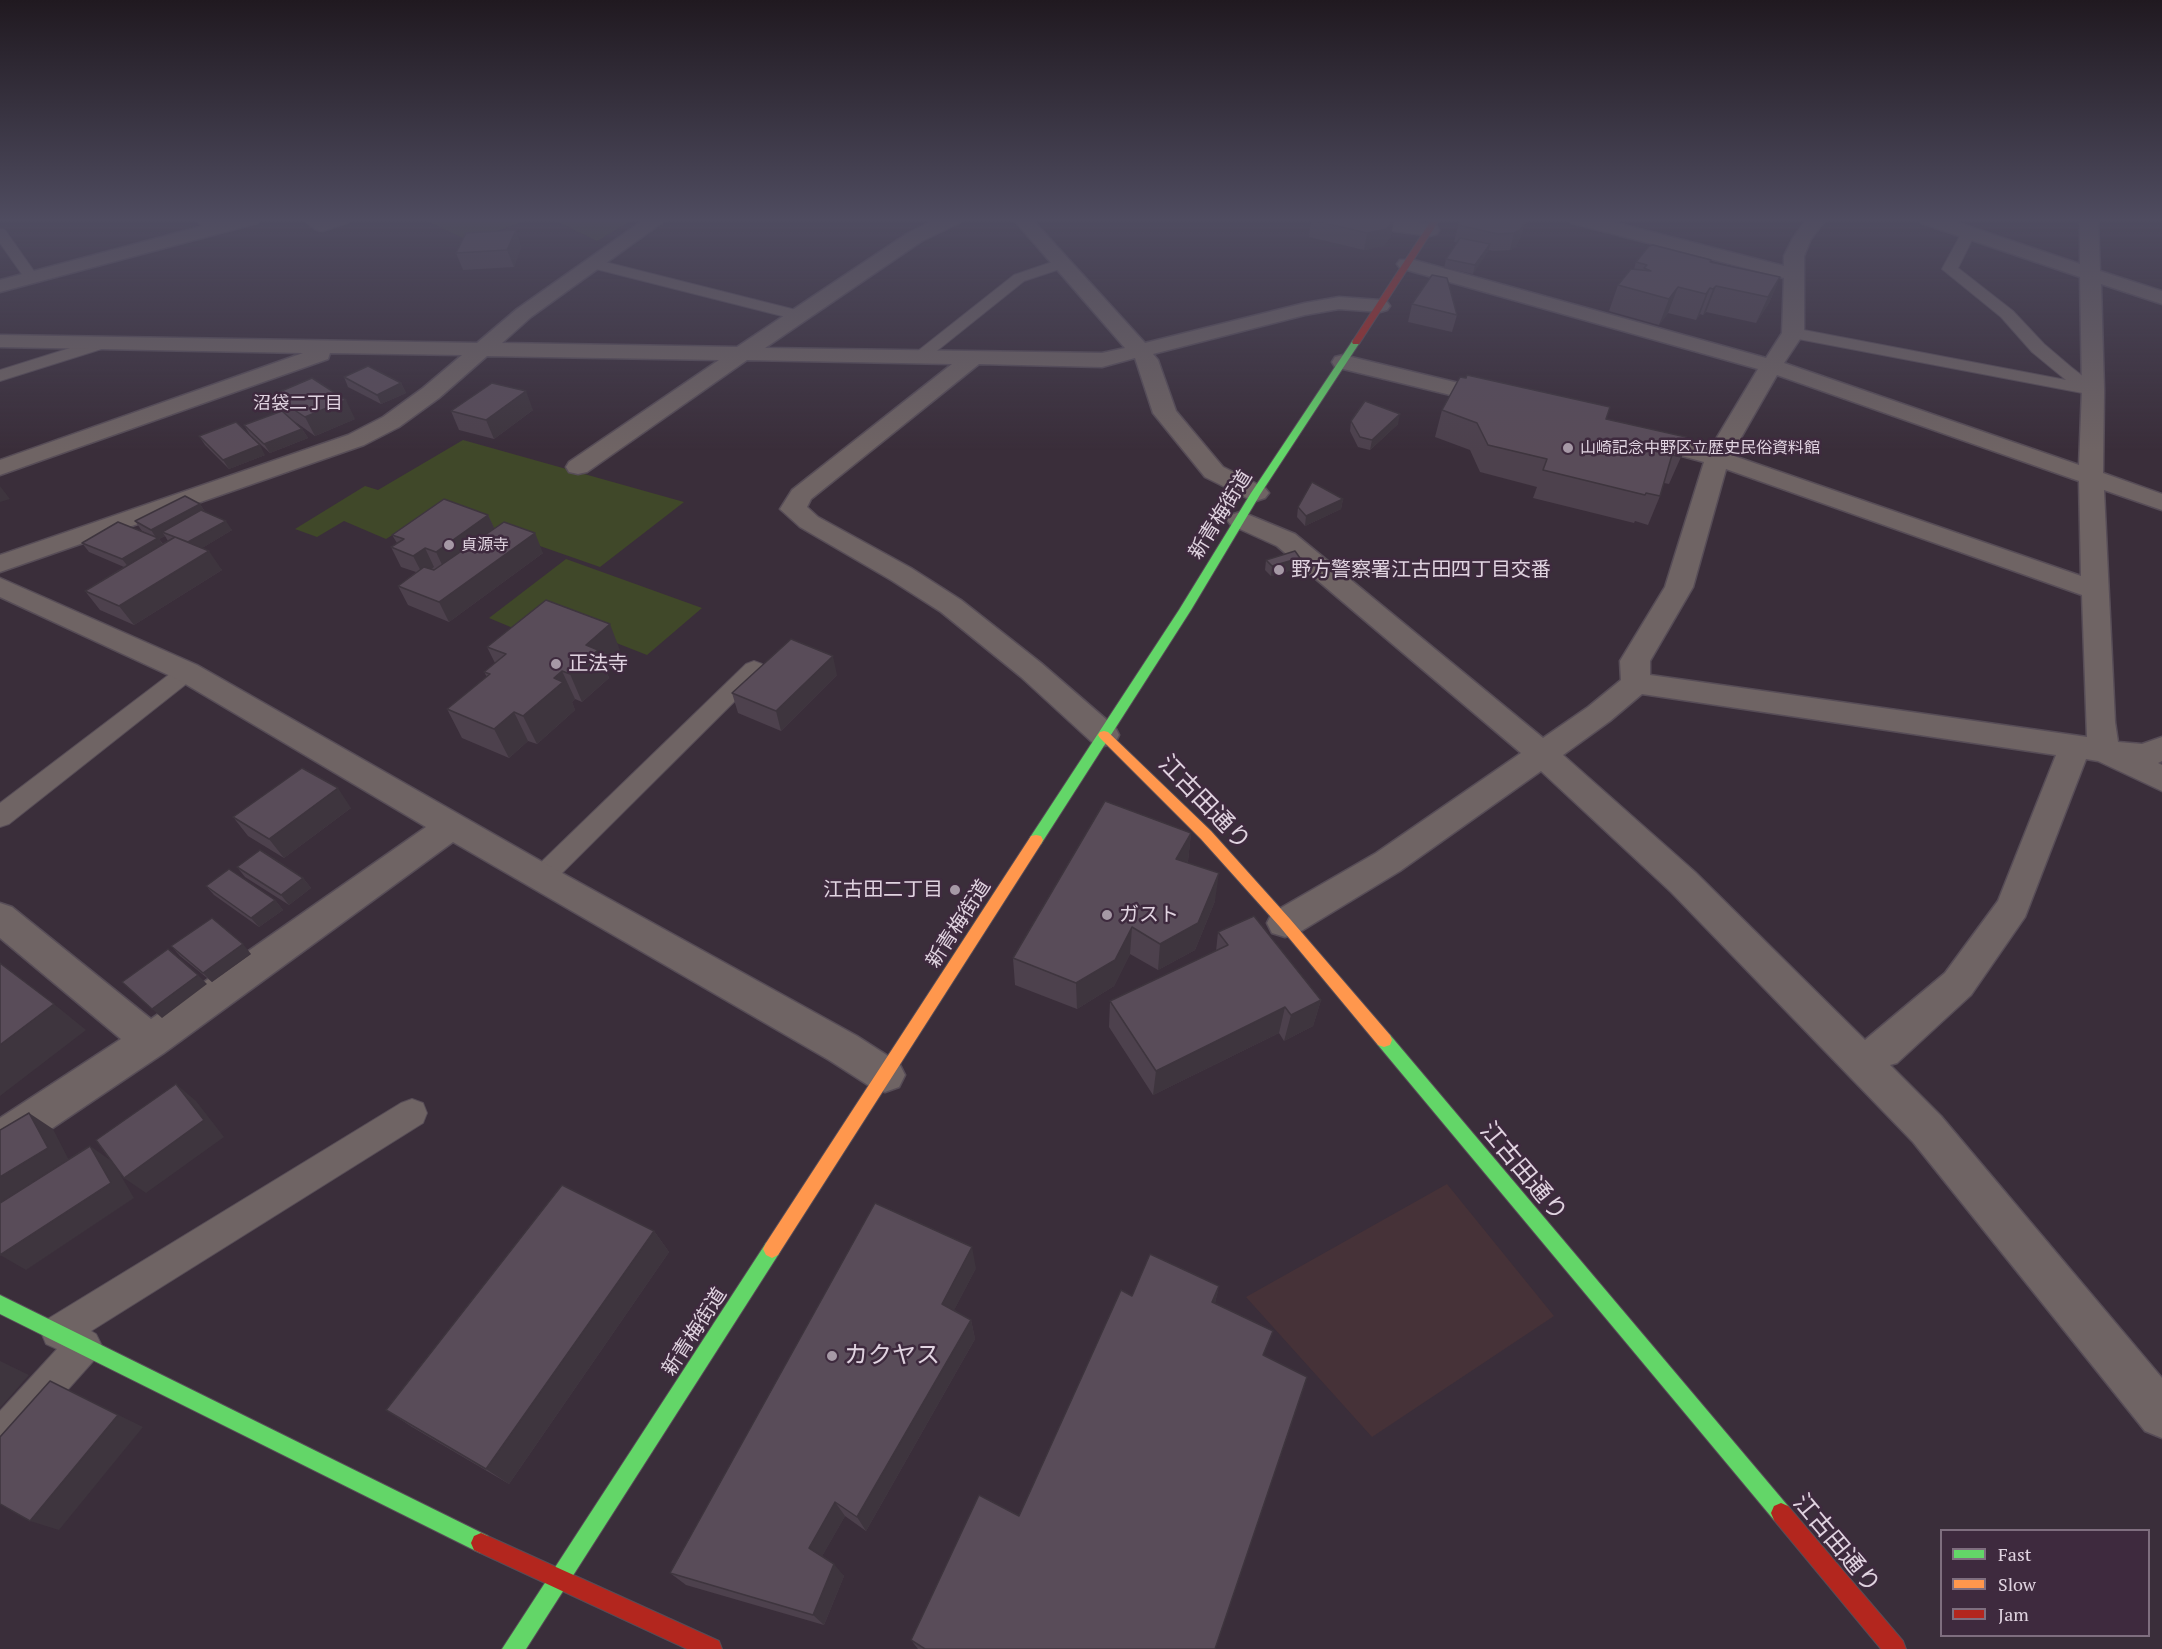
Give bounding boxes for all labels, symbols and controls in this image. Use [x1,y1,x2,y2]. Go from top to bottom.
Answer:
district label: 沼袋二丁目 [253,393,343,415]
place label: 山崎記念中野区立歴史民俗資料館 [1580,438,1820,458]
marker: 山崎記念中野区立歴史民俗資料館 [1561,441,1575,455]
street label: 新青梅街道 [1184,466,1258,564]
place label: 貞源寺 [461,535,509,555]
marker: 貞源寺 [442,538,456,552]
place label: 野方警察署江古田四丁目交番 [1291,558,1551,582]
marker: 野方警察署江古田四丁目交番 [1272,563,1286,577]
place label: 正法寺 [568,652,628,676]
marker: 正法寺 [549,657,563,671]
street label: 江古田通り [1152,750,1256,856]
street label: 新青梅街道 [922,876,996,972]
place label: 江古田二丁目 [823,878,943,902]
marker: 江古田二丁目 [948,883,962,897]
place label: ガスト [1119,903,1179,927]
marker: ガスト [1100,908,1114,922]
street label: 江古田通り [1473,1117,1573,1227]
street label: 新青梅街道 [658,1284,732,1380]
place label: カクヤス [844,1342,940,1370]
marker: カクヤス [825,1349,839,1363]
street label: 江古田通り [1786,1489,1886,1599]
legend [1940,1529,2150,1637]
text: Fast [1998,1542,2031,1566]
text: Slow [1998,1572,2036,1596]
text: Jam [1998,1602,2029,1626]

